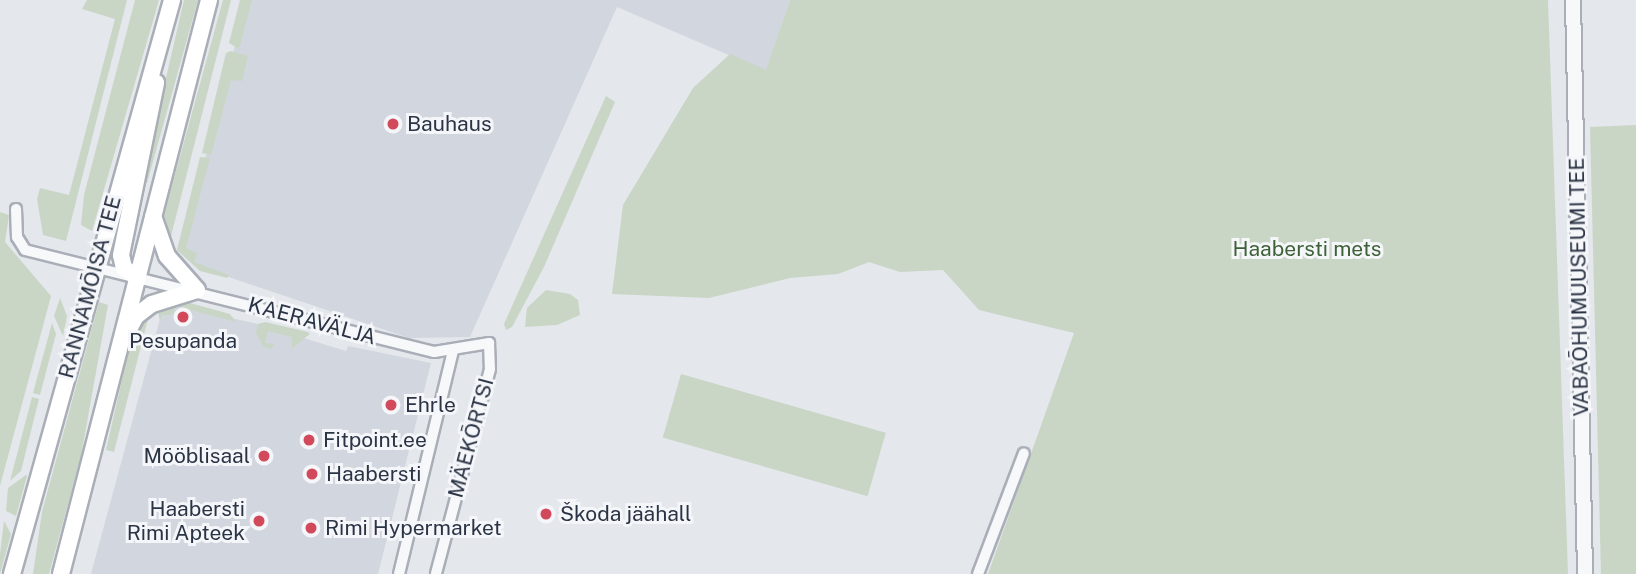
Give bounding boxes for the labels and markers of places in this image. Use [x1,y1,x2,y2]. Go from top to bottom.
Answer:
place label: Bauhaus [407,111,492,137]
marker: Bauhaus [385,116,401,132]
marker: Pesupanda [175,309,191,325]
place label: Pesupanda [129,328,237,354]
place label: Ehrle [405,392,456,418]
marker: Ehrle [383,397,399,413]
place label: Fitpoint.ee [323,427,427,453]
marker: Fitpoint.ee [301,432,317,448]
place label: Mööblisaal [144,443,250,469]
marker: Mööblisaal [256,448,272,464]
place label: Haabersti [326,461,422,487]
marker: Haabersti [304,466,320,482]
place label: Haabersti Rimi Apteek [127,496,245,546]
place label: Škoda jäähall [560,501,691,527]
marker: Škoda jäähall [538,506,554,522]
marker: Haabersti Rimi Apteek [251,513,267,529]
place label: Rimi Hypermarket [325,515,502,541]
marker: Rimi Hypermarket [303,520,319,536]

